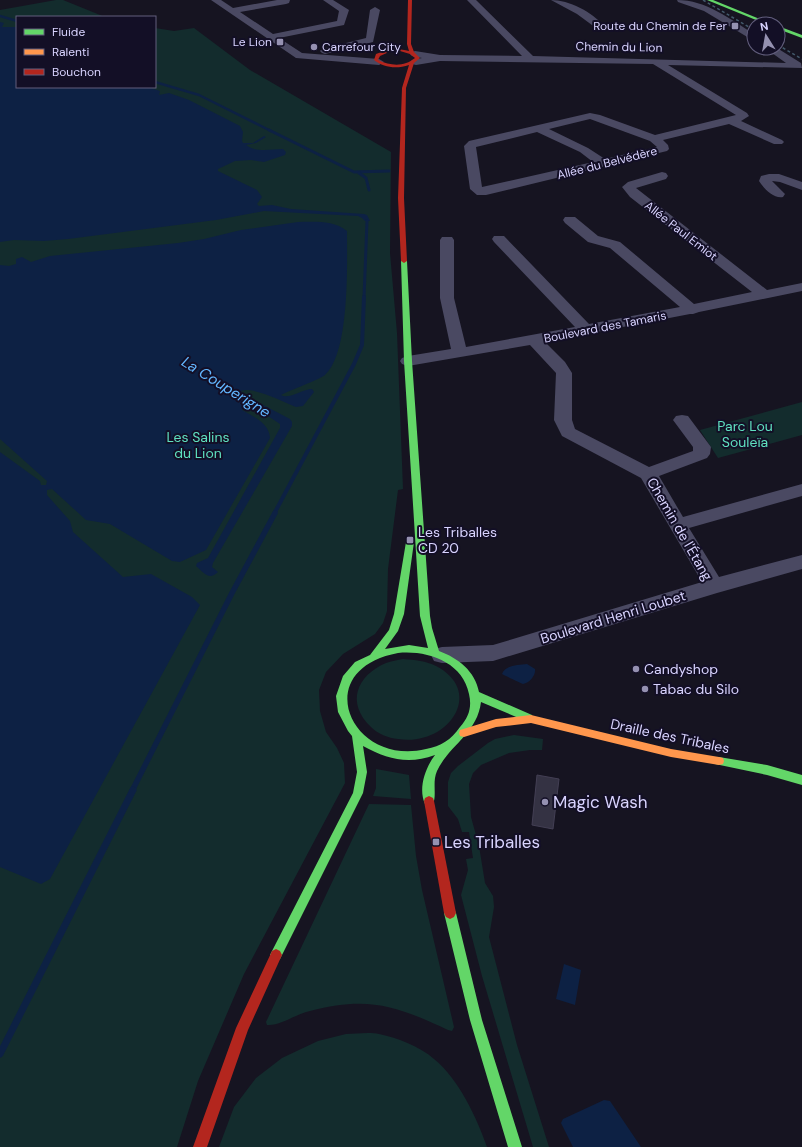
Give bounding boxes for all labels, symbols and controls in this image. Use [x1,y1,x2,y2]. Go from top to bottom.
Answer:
legend [16,16,156,88]
north arrow [746,16,786,56]
place label: Route du Chemin de Fer [593,18,728,34]
text: N [759,19,769,34]
marker: Route du Chemin de Fer [730,21,740,31]
text: Fluide [52,24,85,40]
place label: Le Lion [233,34,272,50]
marker: Le Lion [275,37,285,47]
street label: Chemin du Lion [575,38,663,56]
place label: Carrefour City [322,39,401,55]
marker: Carrefour City [309,42,319,52]
text: Ralenti [52,44,90,60]
text: Bouchon [52,64,101,80]
street label: Allée du Belvédère [555,143,659,183]
street label: Allée Paul Emiot [641,198,721,265]
street label: Boulevard des Tamaris [542,307,668,347]
water label: La Couperigne [178,352,275,423]
park label: Parc Lou Souleïa [717,417,773,451]
park label: Les Salins du Lion [166,428,230,462]
street label: Chemin de l'Étang [643,474,717,584]
place label: Les Triballes CD 20 [418,523,497,557]
marker: Les Triballes CD 20 [405,535,415,545]
street label: Boulevard Henri Loubet [538,586,688,648]
place label: Candyshop [644,660,718,678]
marker: Candyshop [631,664,641,674]
place label: Tabac du Silo [653,680,739,698]
marker: Tabac du Silo [640,684,650,694]
street label: Draille des Tribales [609,715,731,757]
place label: Magic Wash [553,791,648,813]
marker: Magic Wash [540,797,550,807]
place label: Les Triballes [444,831,540,853]
marker: Les Triballes [431,837,441,847]

